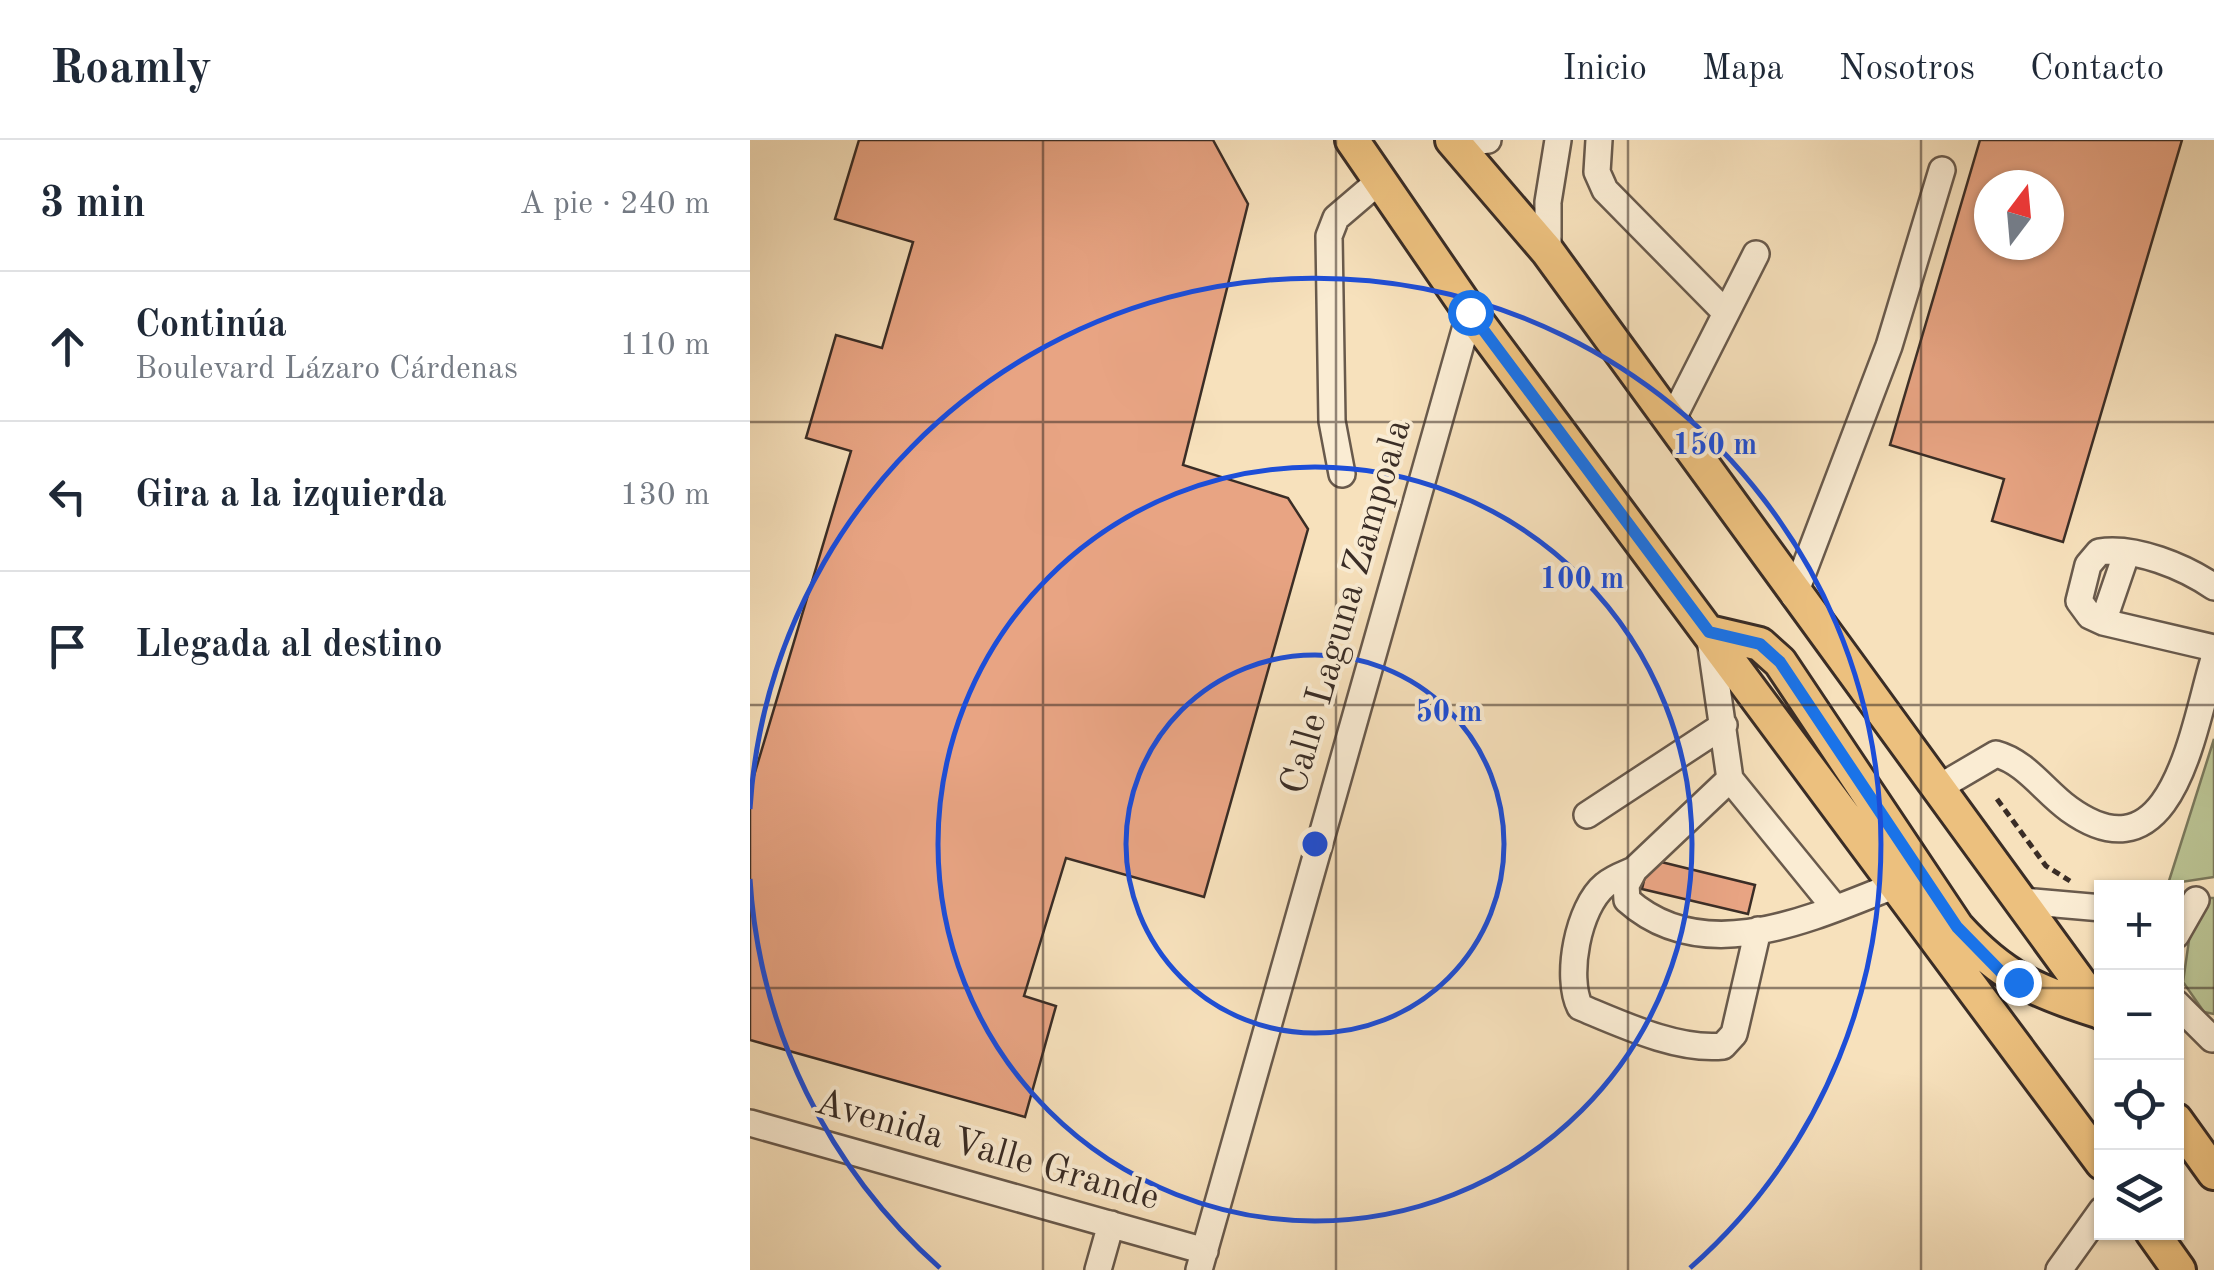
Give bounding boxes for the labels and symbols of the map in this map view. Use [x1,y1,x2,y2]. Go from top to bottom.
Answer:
north arrow [1974,170,2064,260]
route start [1448,290,1494,336]
street label: Calle Laguna Zampoala [1275,415,1419,799]
text: 150 m [1673,431,1757,461]
text: 100 m [1540,565,1624,595]
text: 50 m [1415,698,1483,728]
centre of rings [1297,826,1333,862]
route end [1996,960,2042,1006]
street label: Avenida Valle Grande [811,1084,1163,1218]

